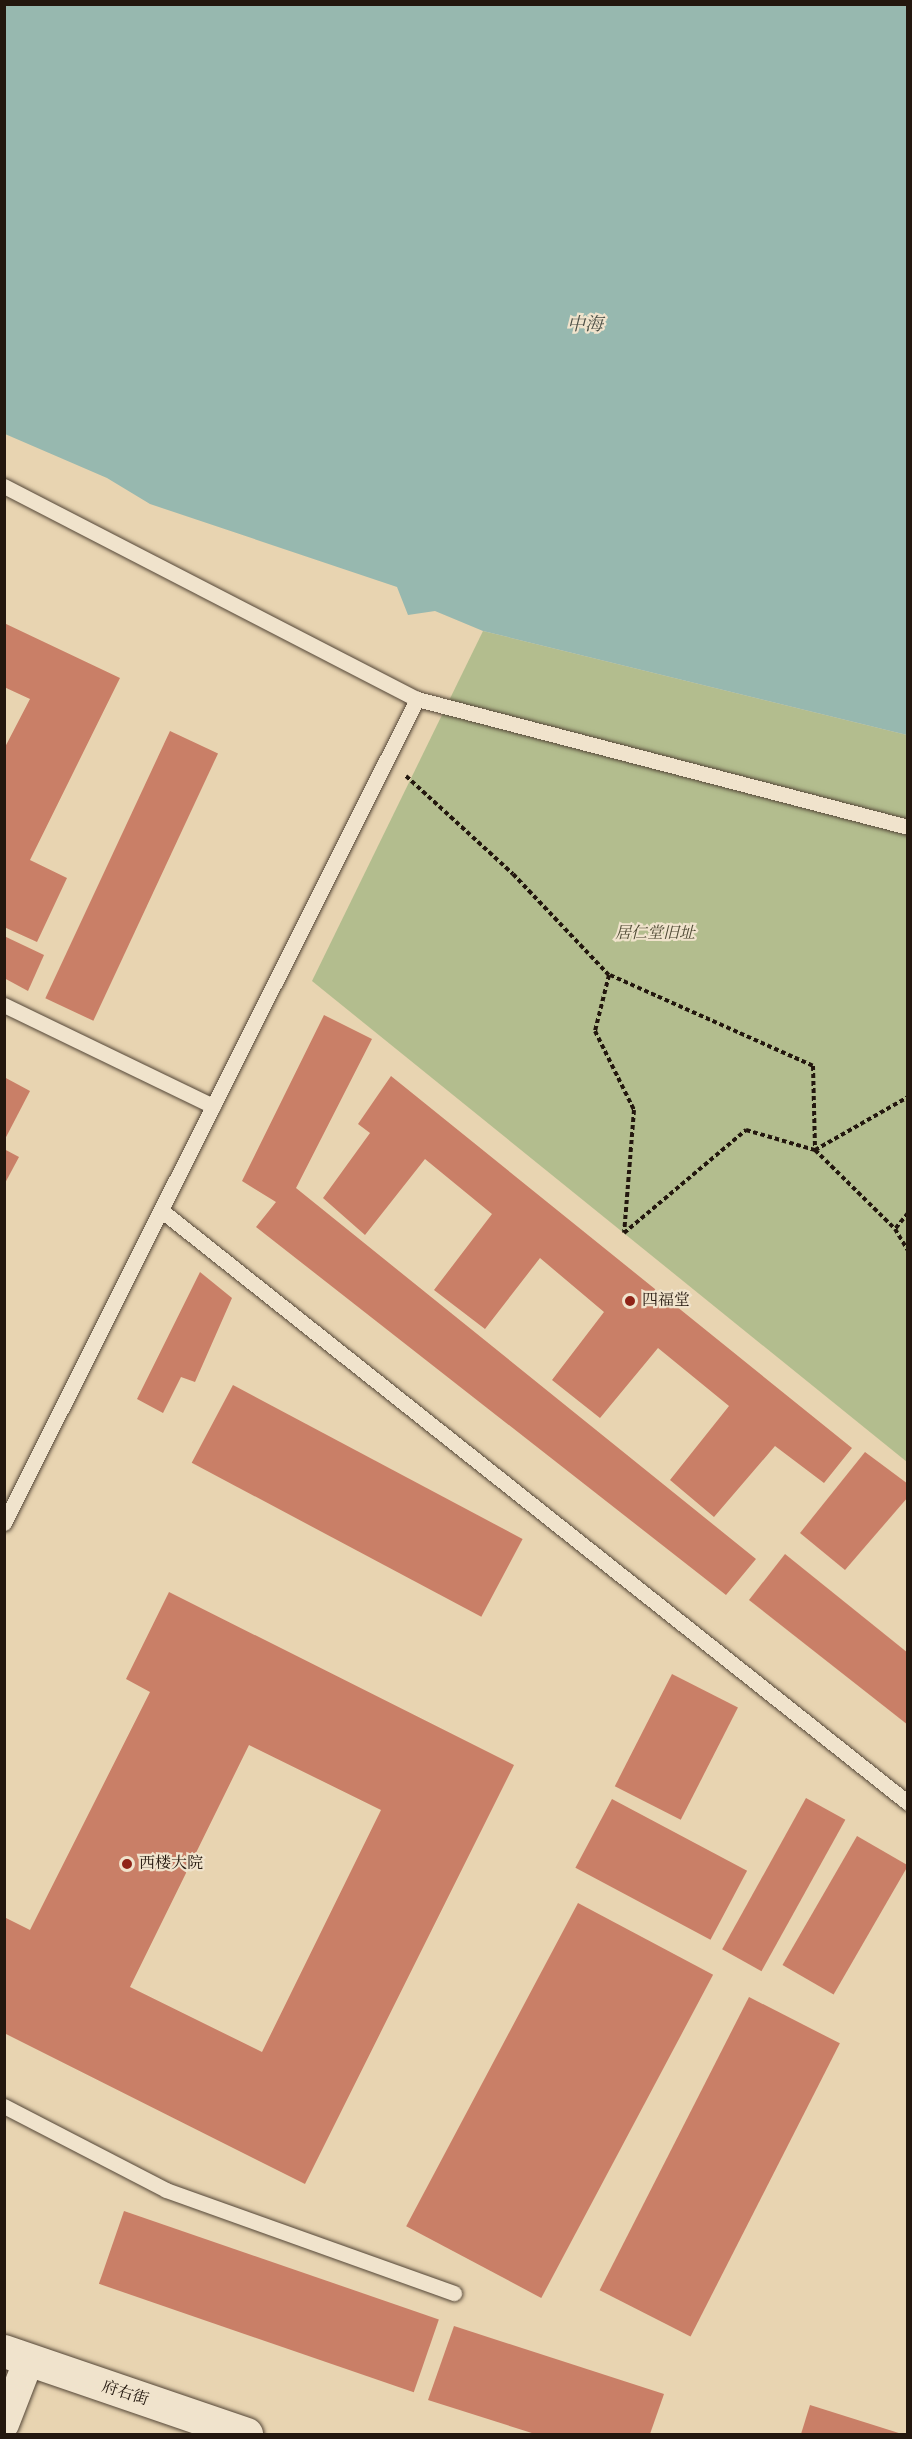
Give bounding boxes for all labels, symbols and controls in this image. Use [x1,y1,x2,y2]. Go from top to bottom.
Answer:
water label: 中海 [567,315,603,337]
park label: 居仁堂旧址 [615,924,695,944]
place label: 四福堂 [642,1291,690,1311]
marker: 四福堂 [623,1294,637,1308]
place label: 西楼大院 [139,1854,203,1874]
marker: 西楼大院 [120,1857,134,1871]
street label: 府右街 [99,2377,151,2411]

